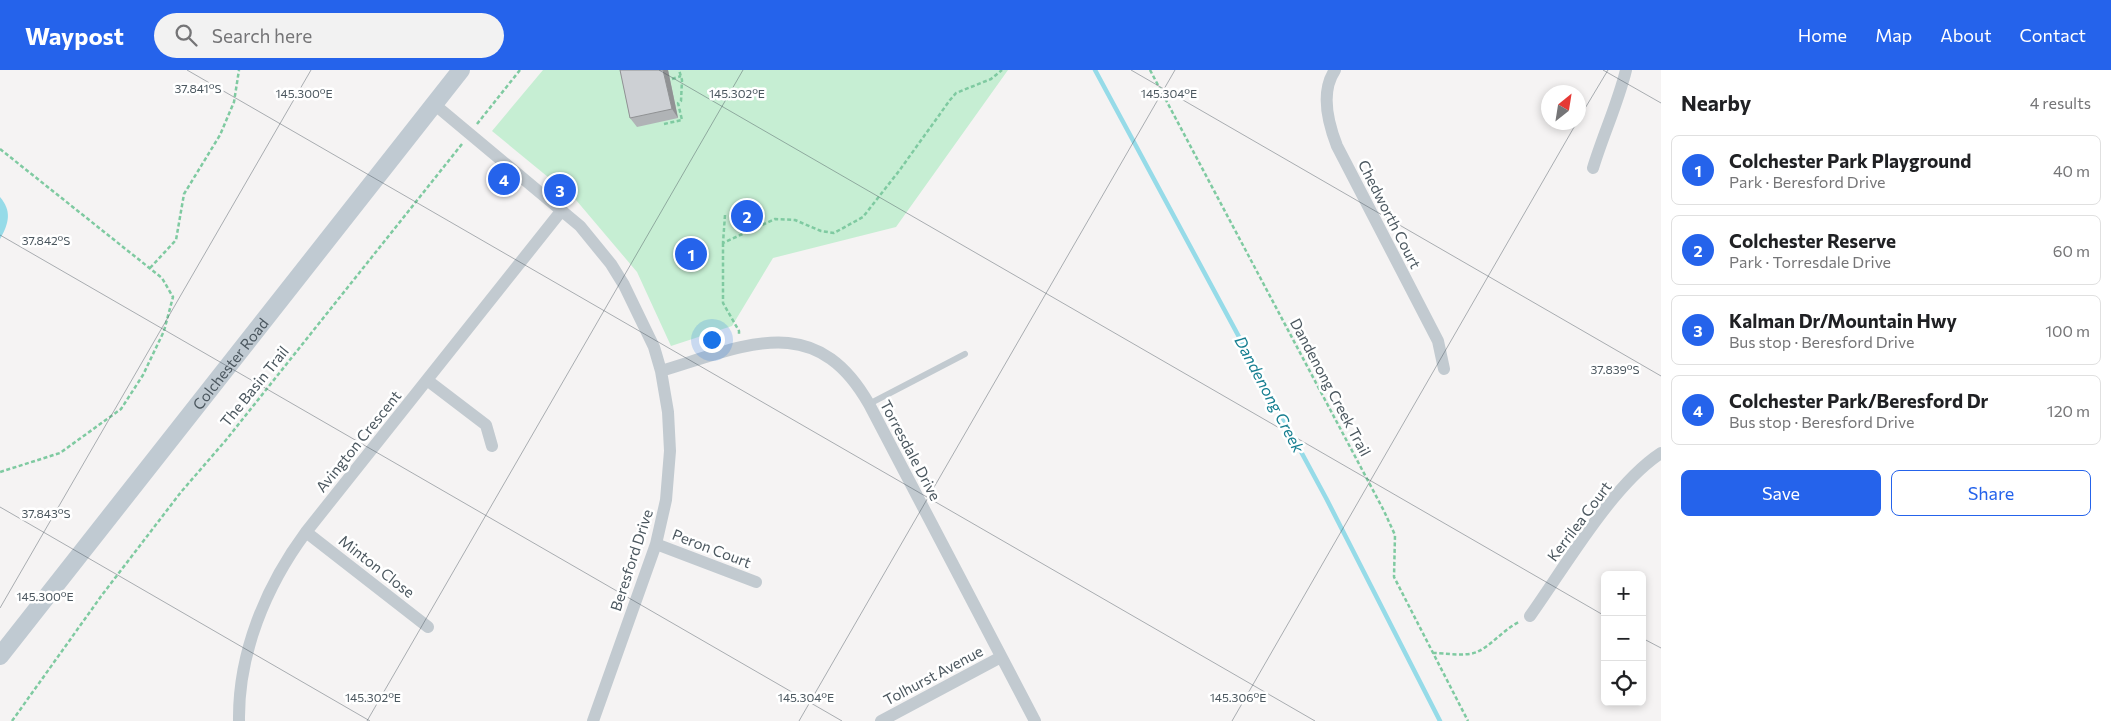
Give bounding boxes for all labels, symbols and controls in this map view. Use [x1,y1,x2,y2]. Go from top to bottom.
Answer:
search box [154,13,504,58]
text: Waypost [25,21,124,50]
icon: search [172,21,200,49]
text: Search here [212,24,312,47]
text: Home [1798,24,1847,46]
text: Map [1875,24,1912,46]
text: About [1940,24,1992,46]
text: Contact [2020,24,2086,46]
text: 37.841°S [175,81,221,95]
north arrow [1541,85,1586,130]
text: 145.300°E [275,86,333,100]
text: 145.302°E [709,86,765,100]
text: 145.304°E [1141,86,1197,100]
text: Nearby [1681,90,1751,115]
text: 4 results [2030,93,2091,112]
text: Colchester Park Playground [1729,149,1971,172]
street label: Chedworth Court [1355,157,1425,271]
pin: 4 [488,160,520,198]
text: 1 [1694,161,1702,180]
text: 40 m [2053,161,2090,180]
pin: 3 [544,171,576,209]
text: Park · Beresford Drive [1729,172,1886,191]
pin: 2 [731,197,763,235]
text: Colchester Reserve [1729,229,1896,252]
text: 37.842°S [22,233,70,247]
pin: 1 [675,235,707,273]
text: 2 [1693,241,1703,260]
text: 60 m [2053,241,2090,260]
text: Park · Torresdale Drive [1729,252,1891,271]
text: Kalman Dr/Mountain Hwy [1729,309,1957,332]
street label: Colchester Road [188,314,272,413]
street label: Dandenong Creek Trail [1287,315,1375,459]
text: 3 [1693,321,1703,340]
text: 100 m [2045,321,2090,340]
your location [699,327,725,353]
water label: Dandenong Creek [1231,332,1309,456]
text: Bus stop · Beresford Drive [1729,332,1914,351]
street label: The Basin Trail [216,342,292,430]
text: 37.839°S [1591,362,1639,376]
street label: Avington Crescent [312,387,404,495]
text: Colchester Park/Beresford Dr [1729,389,1988,412]
street label: Torresdale Drive [877,397,945,503]
text: 4 [1693,401,1703,420]
text: 120 m [2047,401,2090,420]
text: Bus stop · Beresford Drive [1729,412,1914,431]
button: Save [1681,470,1881,516]
button: Share [1891,470,2091,516]
street label: Kerrilea Court [1543,477,1615,565]
text: 37.843°S [22,506,70,520]
street label: Beresford Drive [606,507,656,613]
street label: Peron Court [670,525,754,571]
street label: Minton Close [336,531,418,601]
map controls [1601,571,1646,706]
button: + [1601,571,1646,616]
text: 145.300°E [16,589,74,603]
button: − [1601,616,1646,661]
street label: Tolhurst Avenue [880,641,986,709]
button: locate [1601,661,1646,706]
text: 145.302°E [345,690,401,704]
text: 145.304°E [778,690,834,704]
text: 145.306°E [1210,690,1266,704]

